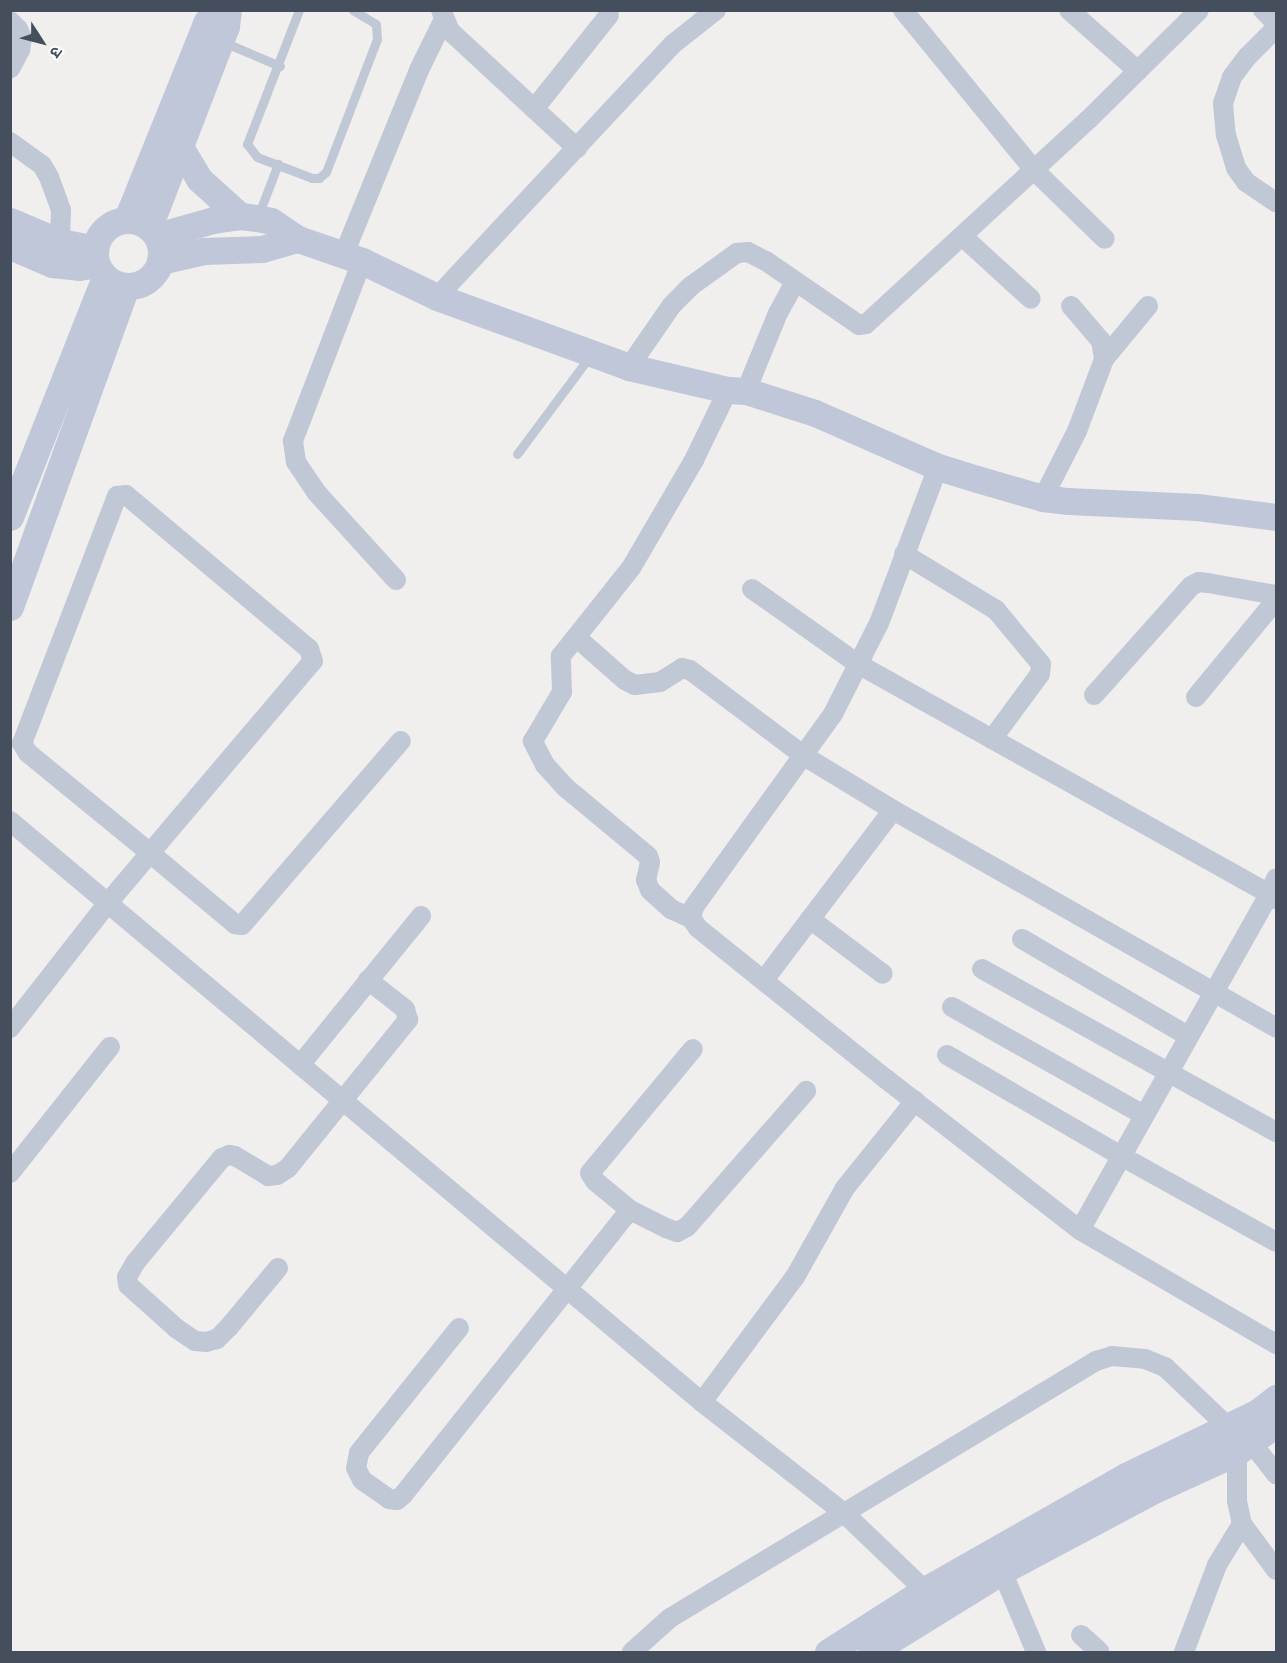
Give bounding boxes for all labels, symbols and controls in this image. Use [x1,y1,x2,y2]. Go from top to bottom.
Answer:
north arrow [12,12,72,72]
text: उ [46,43,67,62]

